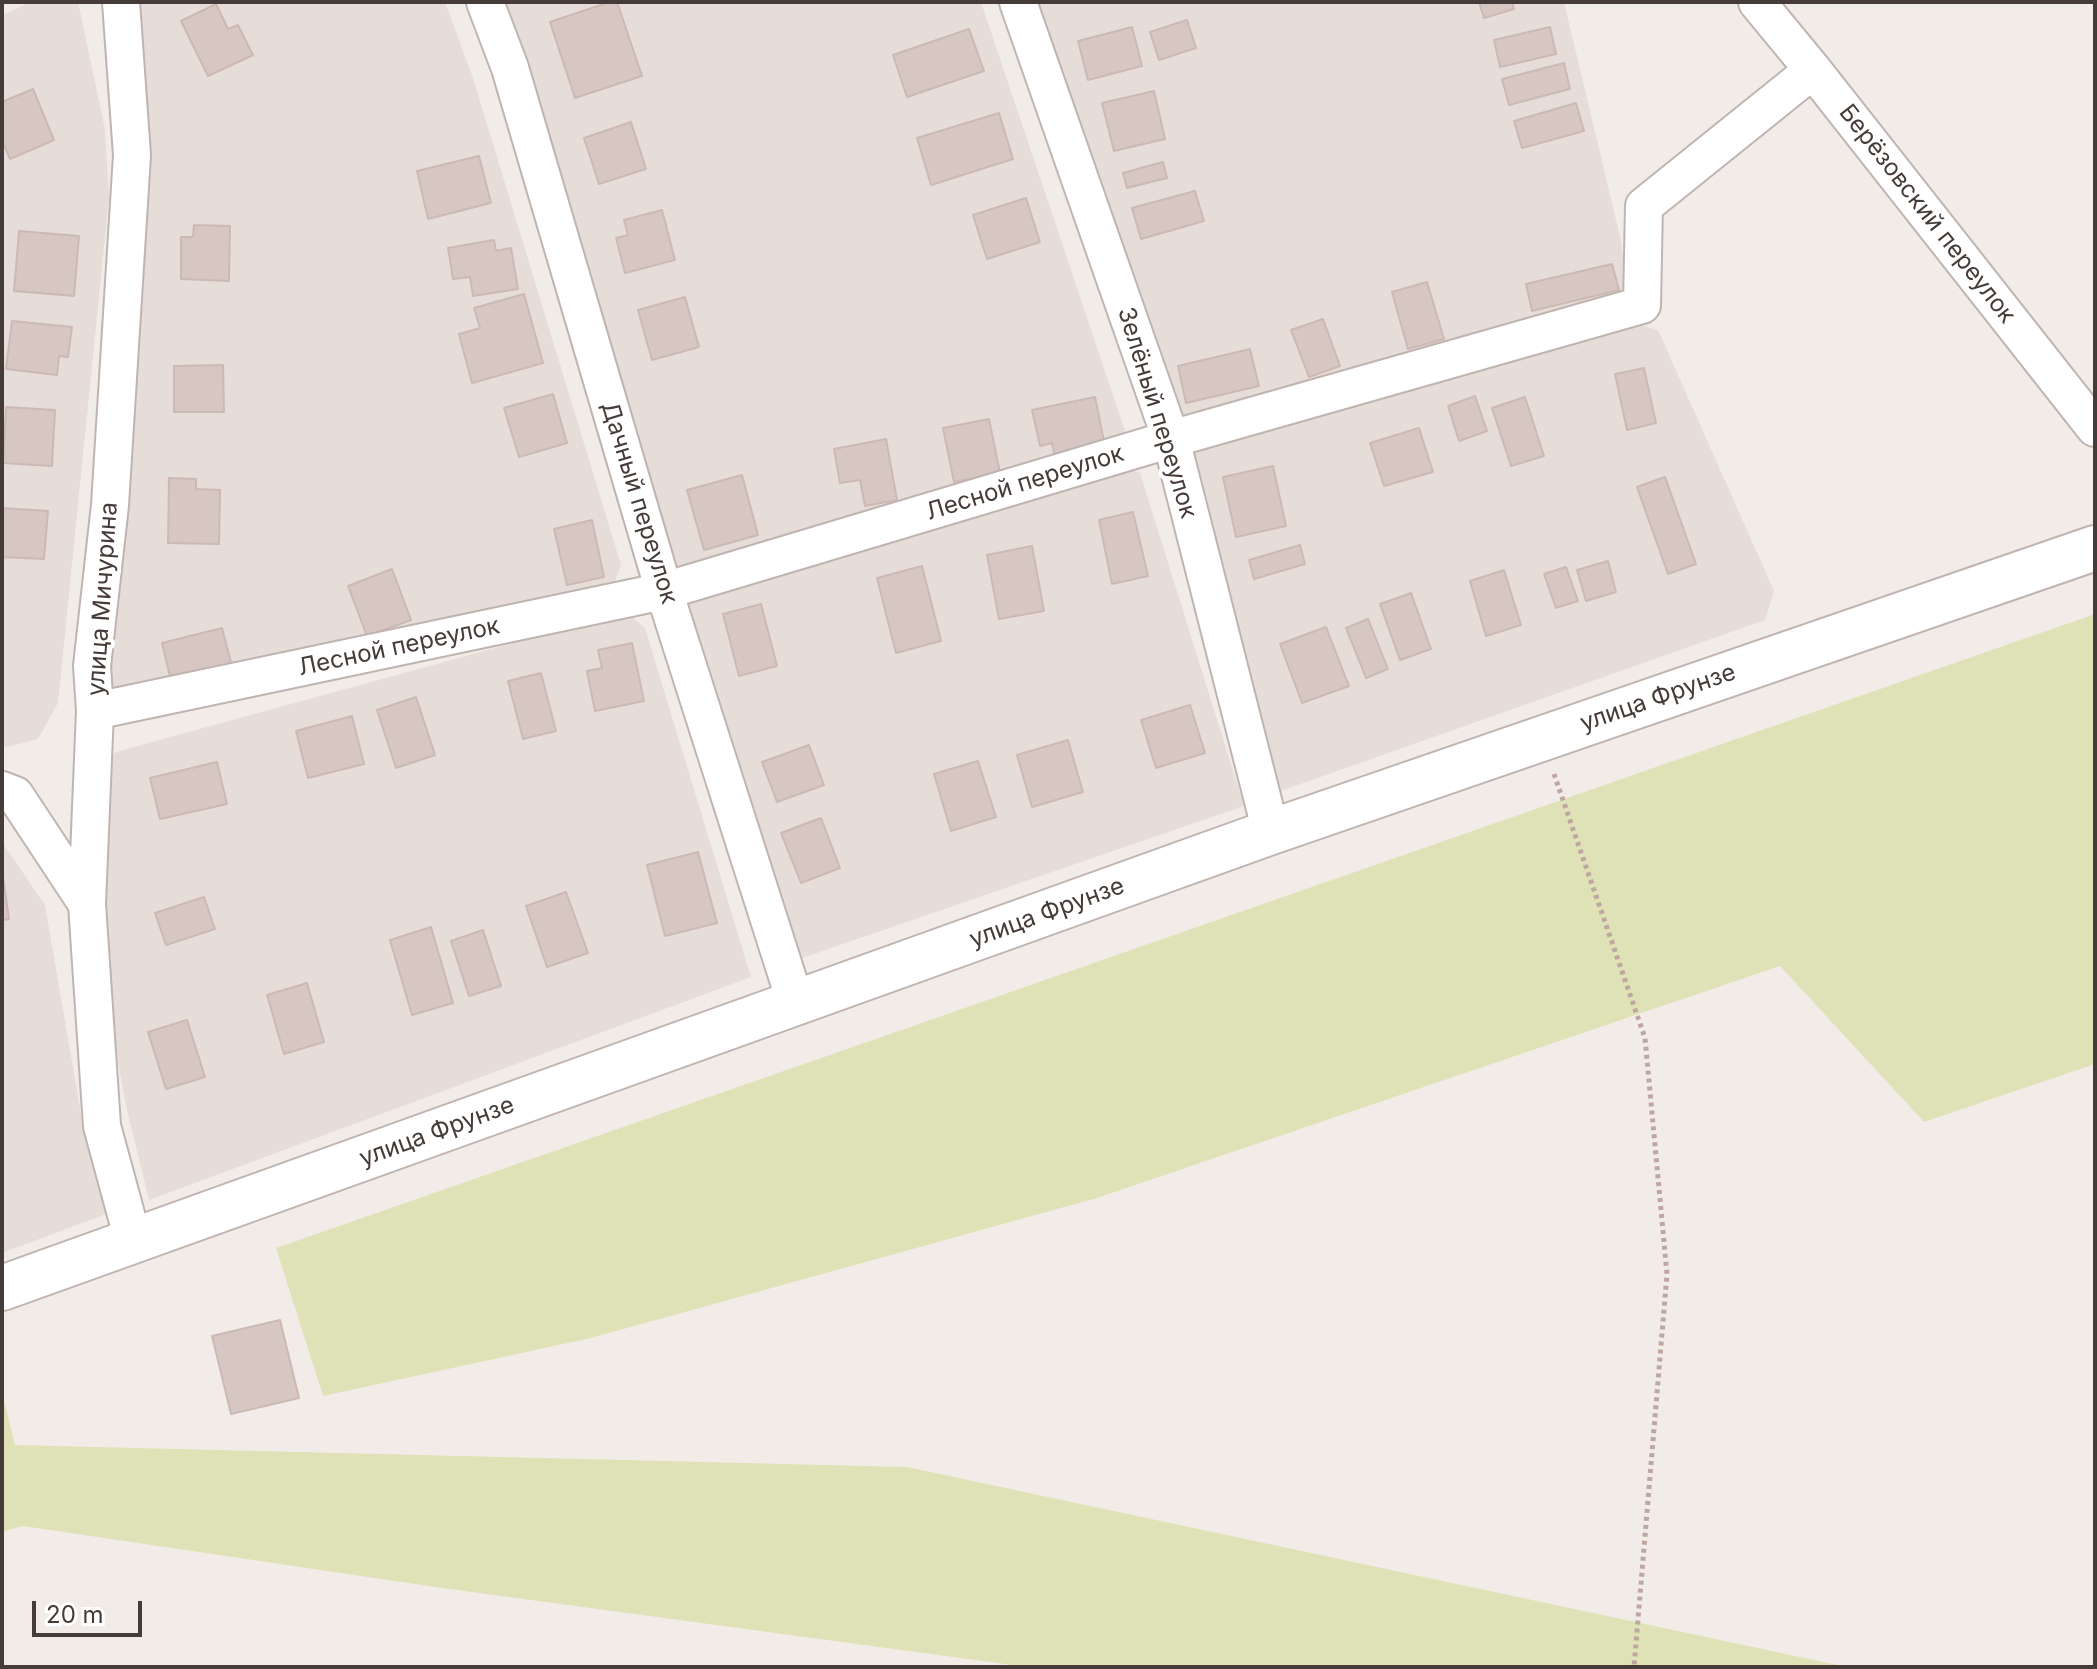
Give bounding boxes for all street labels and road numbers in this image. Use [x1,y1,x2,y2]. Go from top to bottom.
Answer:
street label: Берёзовский переулок [1833,99,2021,329]
street label: Зелёный переулок [1111,304,1203,522]
street label: Дачный переулок [595,399,683,607]
street label: Лесной переулок [923,439,1127,527]
street label: улица Мичурина [82,501,124,697]
street label: Лесной переулок [296,612,502,682]
street label: улица Фрунзе [1576,658,1740,738]
street label: улица Фрунзе [966,872,1128,954]
street label: улица Фрунзе [356,1091,518,1173]

